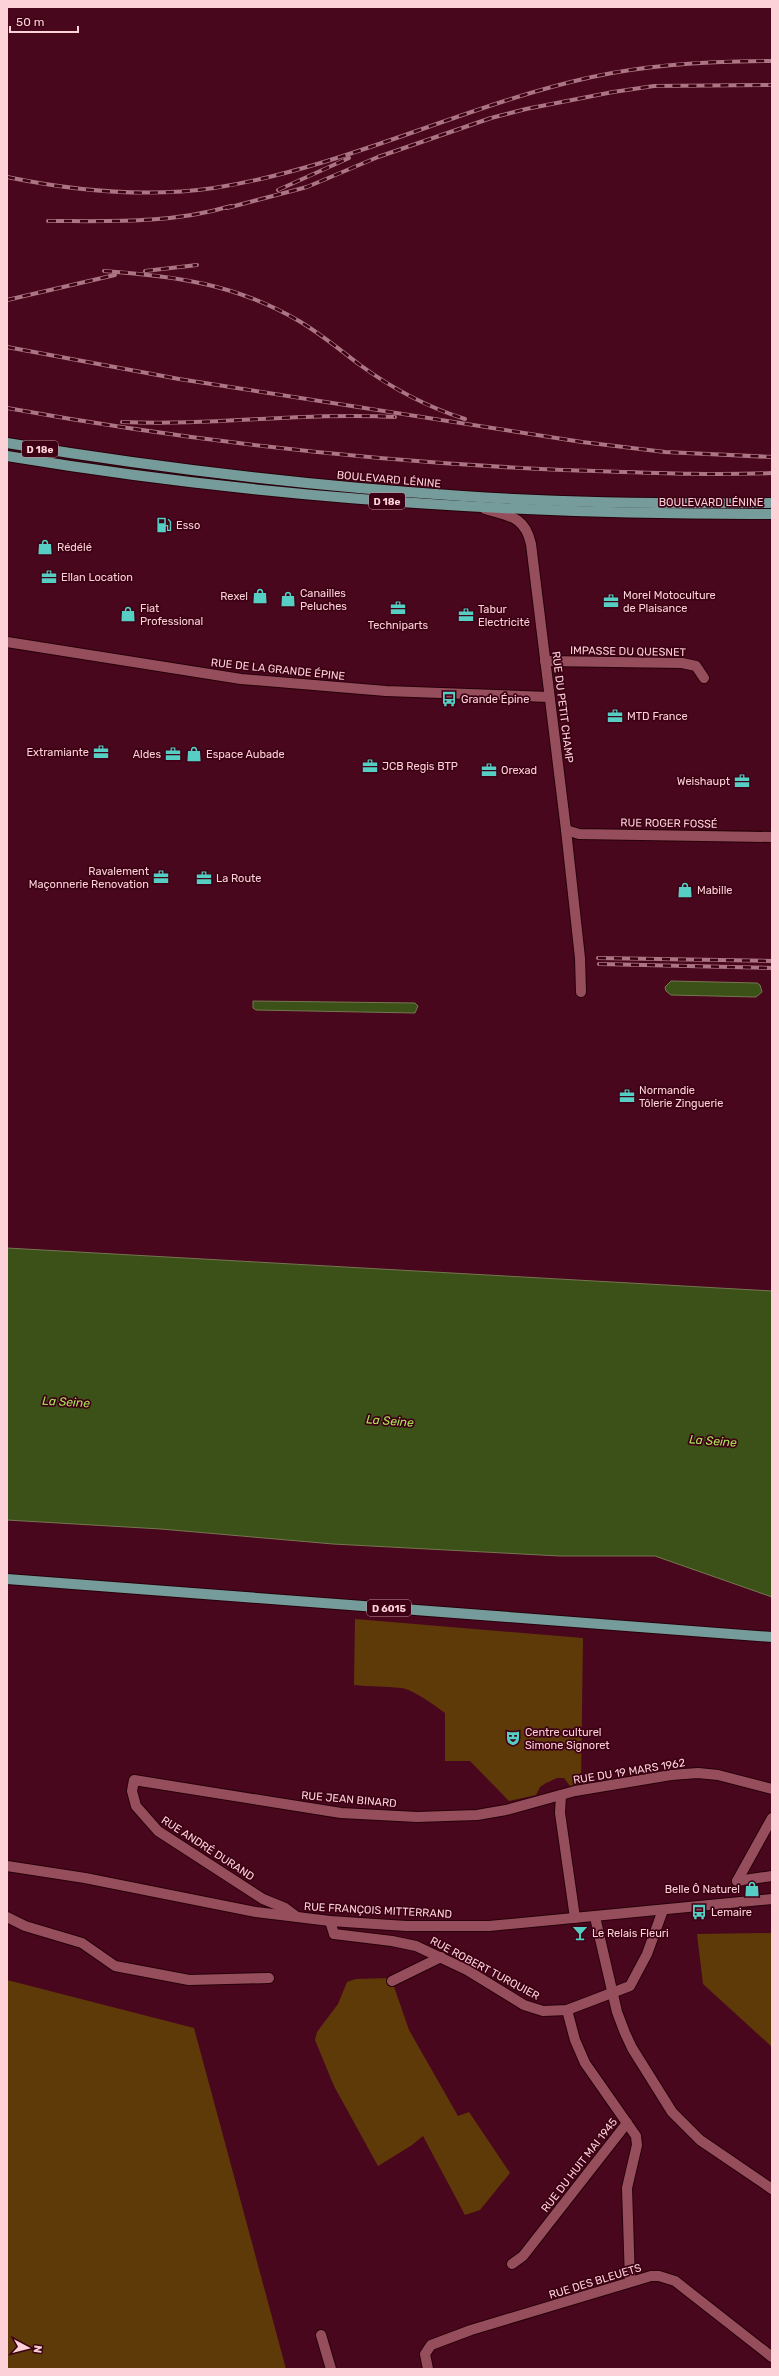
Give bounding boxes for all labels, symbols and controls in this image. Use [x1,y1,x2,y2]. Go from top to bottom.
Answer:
scale bar [10,8,78,34]
text: 50 m [16,15,44,29]
road number: D 18e [22,441,58,457]
street label: BOULEVARD LÉNINE [336,468,442,491]
road number: D 18e [369,493,405,509]
street label: BOULEVARD LÉNINE [659,496,764,509]
fuel station icon: Esso [155,516,173,534]
place label: Esso [176,519,200,532]
shop icon: Rédélé [36,538,54,556]
place label: Rédélé [57,541,92,554]
office icon: Ellan Location [40,568,58,586]
place label: Ellan Location [61,571,133,584]
shop icon: Rexel [251,587,269,605]
place label: Canailles Peluches [300,587,347,613]
place label: Morel Motoculture de Plaisance [623,589,716,615]
place label: Rexel [220,590,248,603]
shop icon: Canailles Peluches [279,590,297,608]
office icon: Morel Motoculture de Plaisance [602,592,620,610]
office icon: Techniparts [389,599,407,617]
place label: Fiat Professional [140,602,203,628]
place label: Tabur Electricité [478,603,530,629]
shop icon: Fiat Professional [119,605,137,623]
office icon: Tabur Electricité [457,606,475,624]
place label: Techniparts [368,619,429,632]
street label: IMPASSE DU QUESNET [570,644,687,659]
street label: RUE DU PETIT CHAMP [549,650,576,764]
street label: RUE DE LA GRANDE ÉPINE [210,656,346,683]
bus stop icon: Grande Épine [440,690,458,708]
place label: Grande Épine [461,693,529,706]
office icon: MTD France [606,707,624,725]
place label: MTD France [627,710,688,723]
office icon: Extramiante [92,743,110,761]
office icon: Aldes [164,745,182,763]
shop icon: Espace Aubade [185,745,203,763]
place label: Extramiante [26,746,89,759]
place label: Aldes [133,748,161,761]
place label: Espace Aubade [206,748,285,761]
office icon: JCB Regis BTP [361,757,379,775]
place label: JCB Regis BTP [382,760,458,773]
office icon: Orexad [480,761,498,779]
place label: Orexad [501,764,537,777]
office icon: Weishaupt [733,772,751,790]
place label: Weishaupt [677,775,731,788]
street label: RUE ROGER FOSSÉ [620,816,718,831]
place label: Ravalement Maçonnerie Renovation [29,865,150,891]
office icon: Ravalement Maçonnerie Renovation [152,868,170,886]
office icon: La Route [195,869,213,887]
place label: La Route [216,872,262,885]
shop icon: Mabille [676,881,694,899]
place label: Mabille [697,884,733,897]
place label: Normandie Tôlerie Zinguerie [639,1084,723,1110]
office icon: Normandie Tôlerie Zinguerie [618,1087,636,1105]
water label: La Seine [42,1394,90,1410]
water label: La Seine [366,1412,415,1430]
water label: La Seine [689,1432,738,1450]
road number: D 6015 [367,1600,411,1616]
place label: Centre culturel Simone Signoret [525,1726,610,1752]
theatre icon: Centre culturel Simone Signoret [504,1729,522,1747]
street label: RUE DU 19 MARS 1962 [572,1756,686,1787]
street label: RUE JEAN BINARD [301,1789,397,1810]
street label: RUE ANDRÉ DURAND [159,1813,257,1883]
shop icon: Belle Ô Naturel [743,1880,761,1898]
place label: Belle Ô Naturel [665,1883,740,1896]
street label: RUE FRANÇOIS MITTERRAND [304,1900,452,1921]
bus stop icon: Lemaire [690,1903,708,1921]
place label: Lemaire [711,1906,752,1919]
bar icon: Le Relais Fleuri [571,1924,589,1942]
place label: Le Relais Fleuri [592,1927,669,1940]
street label: RUE ROBERT TURQUIER [428,1934,542,2003]
street label: RUE DU HUIT MAI 1945 [539,2115,620,2215]
street label: RUE DES BLEUETS [547,2261,643,2302]
north arrow [8,2328,48,2368]
text: N [30,2344,44,2354]

